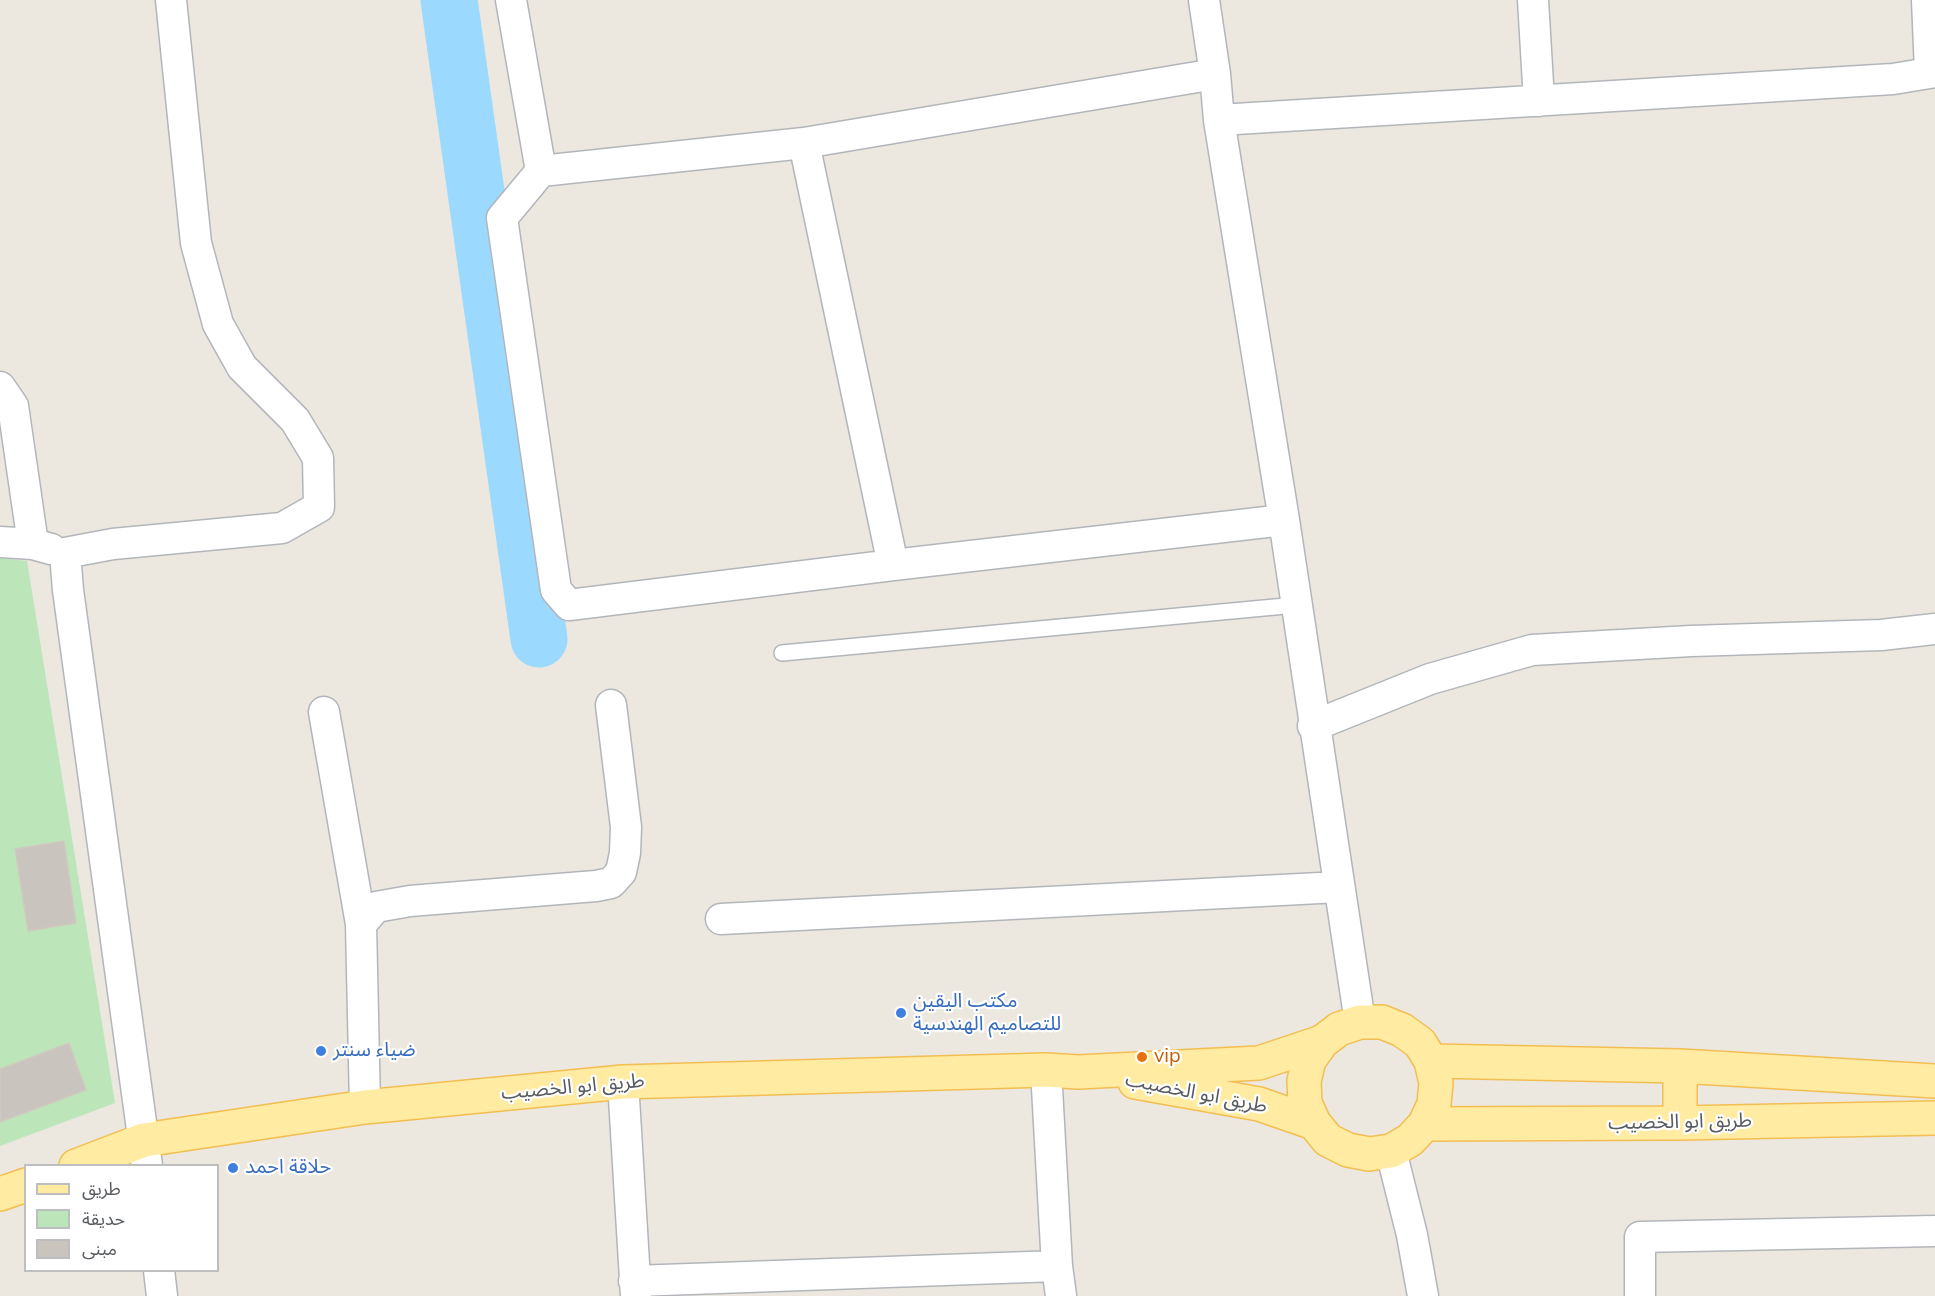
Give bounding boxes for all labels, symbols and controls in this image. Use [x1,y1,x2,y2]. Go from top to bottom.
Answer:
place label: مكتب اليقين للتصاميم الهندسية [913,990,1061,1037]
marker: مكتب اليقين للتصاميم الهندسية [894,1006,908,1020]
place label: ضياء سنتر [333,1039,416,1063]
marker: ضياء سنتر [314,1044,328,1058]
place label: vip [1154,1045,1181,1069]
marker: vip [1135,1050,1149,1064]
street label: طريق ابو الخصيب [1123,1068,1269,1120]
street label: طريق ابو الخصيب [500,1070,646,1106]
street label: طريق ابو الخصيب [1608,1110,1752,1136]
place label: حلاقة احمد [245,1156,331,1180]
marker: حلاقة احمد [226,1161,240,1175]
legend [24,1164,219,1272]
text: طريق [82,1177,121,1201]
text: حديقة [82,1207,125,1231]
text: مبنى [82,1237,117,1261]

